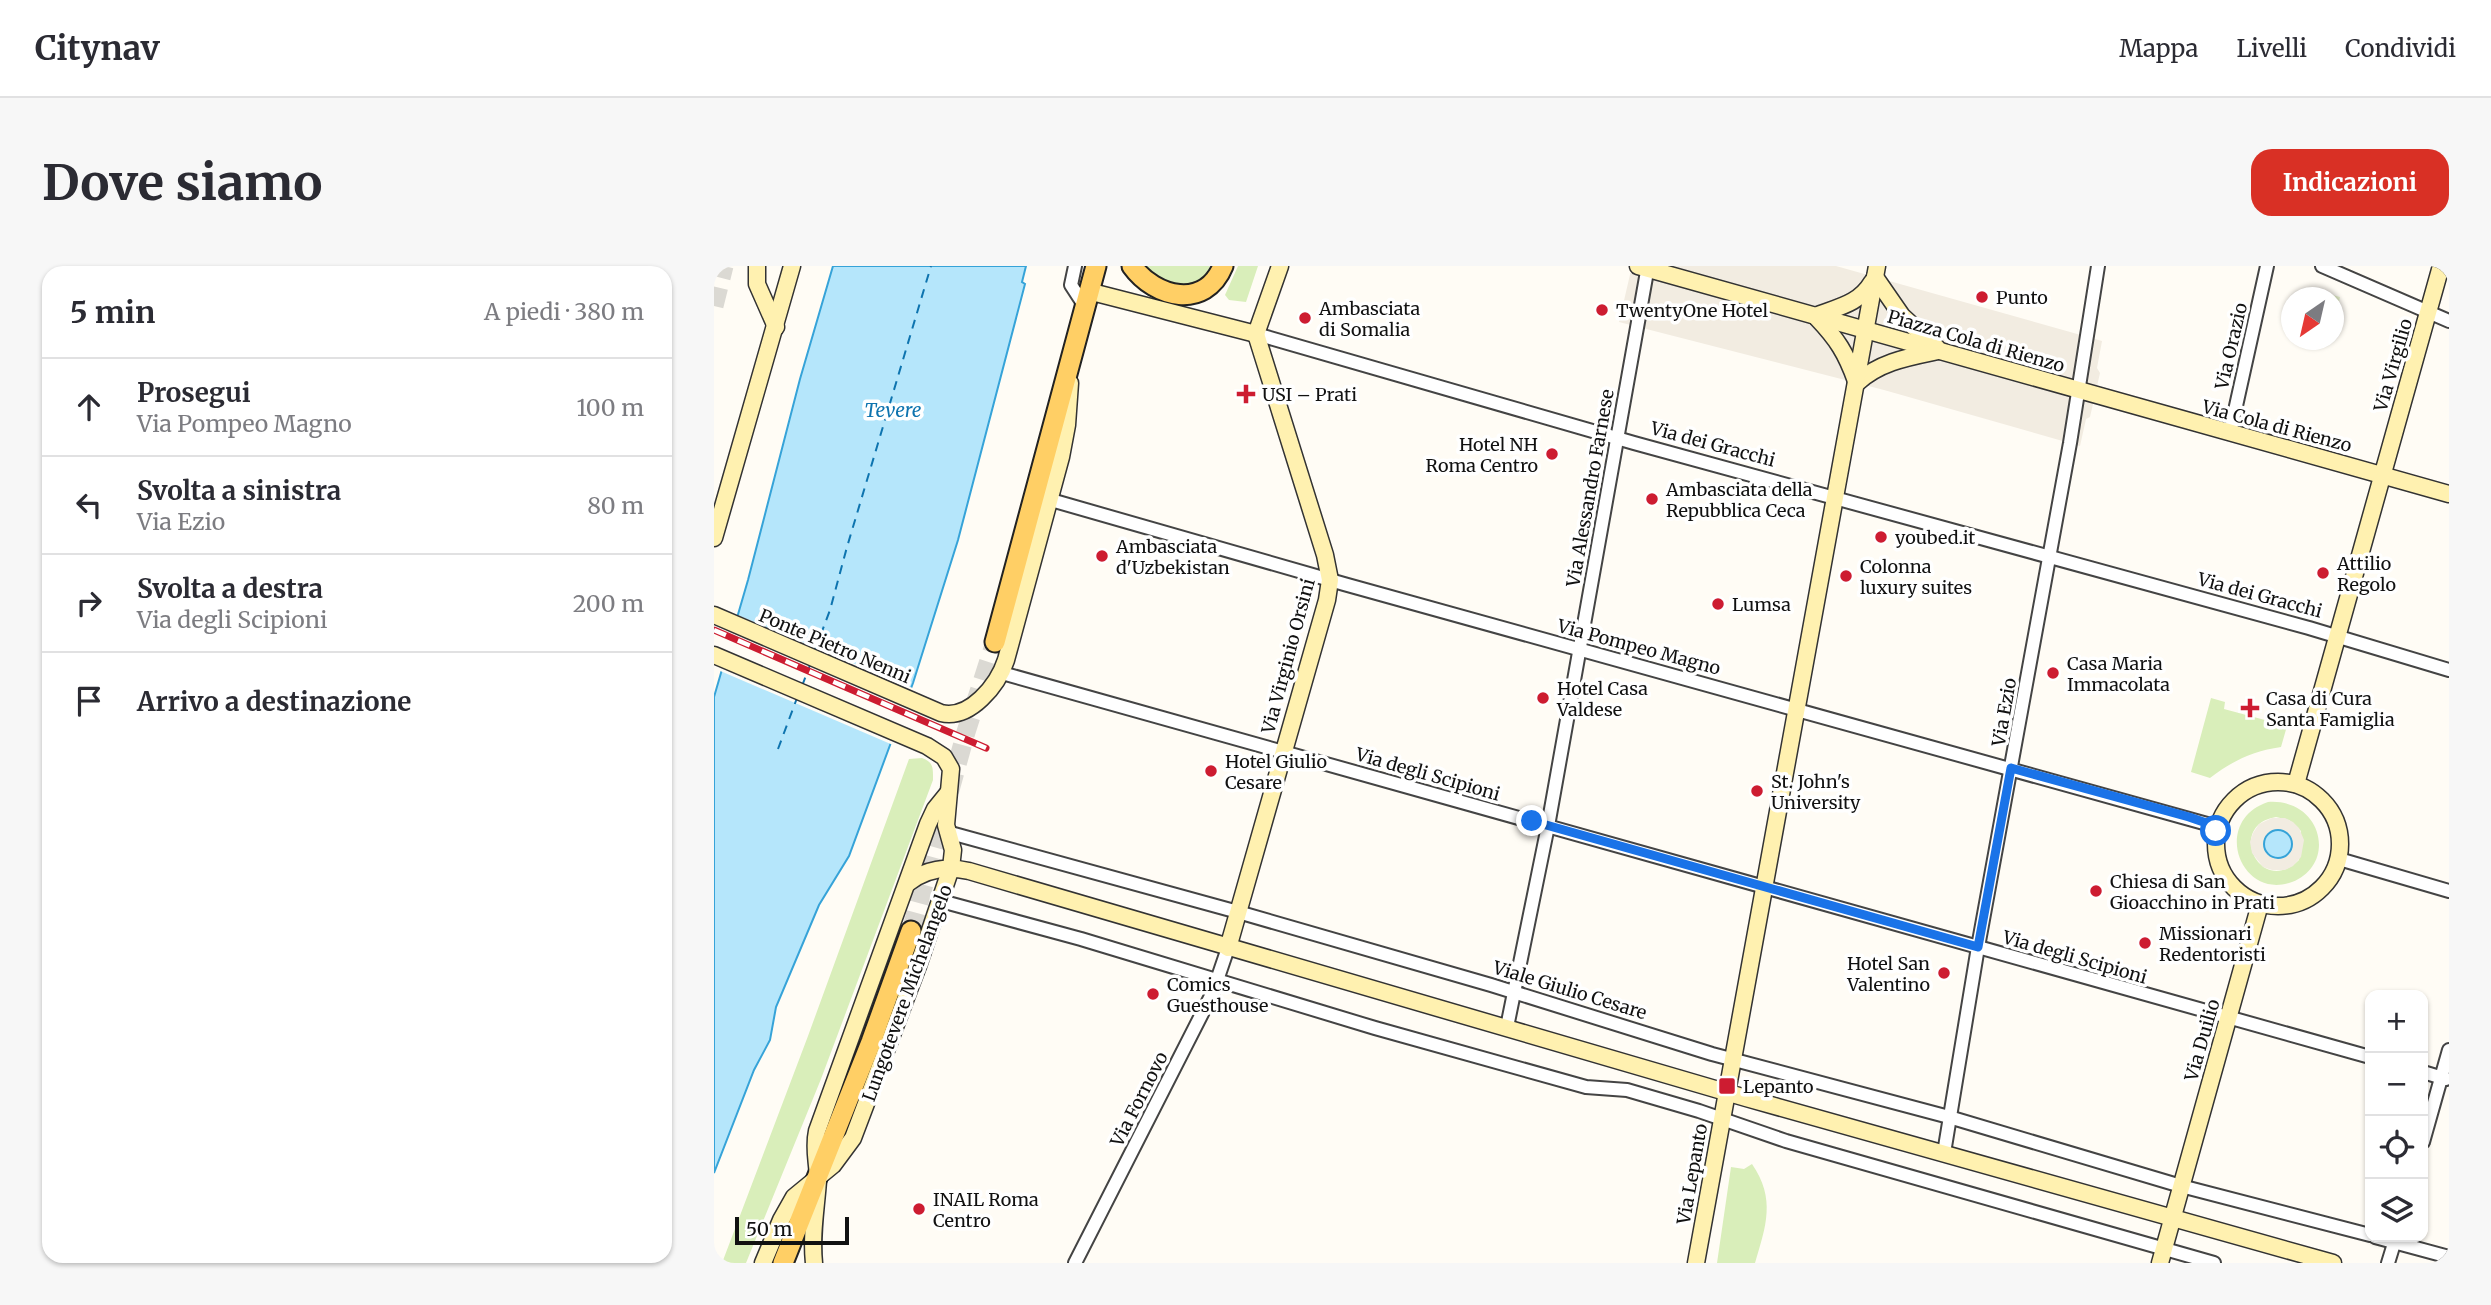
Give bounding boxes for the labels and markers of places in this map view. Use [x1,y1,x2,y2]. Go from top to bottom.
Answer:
place label: Punto [1996,286,2048,309]
marker: Punto [1974,289,1990,305]
place label: Ambasciata di Somalia [1318,297,1420,341]
place label: TwentyOne Hotel [1616,299,1768,322]
marker: TwentyOne Hotel [1594,302,1610,318]
marker: Ambasciata di Somalia [1297,310,1313,326]
place label: USI – Prati [1262,383,1357,406]
marker: USI – Prati [1236,384,1256,404]
place label: Hotel NH Roma Centro [1426,433,1538,477]
marker: Hotel NH Roma Centro [1544,446,1560,462]
place label: Ambasciata della Repubblica Ceca [1665,478,1813,522]
marker: Ambasciata della Repubblica Ceca [1644,491,1660,507]
place label: youbed.it [1895,526,1975,549]
marker: youbed.it [1873,529,1889,545]
place label: Ambasciata d'Uzbekistan [1115,535,1230,579]
marker: Ambasciata d'Uzbekistan [1094,548,1110,564]
place label: Attilio Regolo [2336,552,2396,596]
place label: Colonna luxury suites [1860,555,1972,599]
marker: Attilio Regolo [2315,565,2331,581]
marker: Colonna luxury suites [1838,568,1854,584]
place label: Lumsa [1732,593,1791,616]
marker: Lumsa [1710,596,1726,612]
place label: Casa Maria Immacolata [2067,652,2170,696]
marker: Casa Maria Immacolata [2045,665,2061,681]
place label: Hotel Casa Valdese [1556,677,1648,721]
place label: Casa di Cura Santa Famiglia [2266,687,2395,731]
marker: Hotel Casa Valdese [1535,690,1551,706]
marker: Casa di Cura Santa Famiglia [2240,698,2260,718]
place label: Hotel Giulio Cesare [1225,750,1327,794]
marker: Hotel Giulio Cesare [1203,763,1219,779]
place label: St. John's University [1771,770,1861,814]
marker: St. John's University [1749,783,1765,799]
place label: Chiesa di San Gioacchino in Prati [2110,870,2275,914]
marker: Chiesa di San Gioacchino in Prati [2088,883,2104,899]
place label: Missionari Redentoristi [2159,922,2266,966]
marker: Missionari Redentoristi [2137,935,2153,951]
place label: Hotel San Valentino [1846,952,1930,996]
marker: Hotel San Valentino [1936,965,1952,981]
place label: Comics Guesthouse [1167,973,1268,1017]
marker: Comics Guesthouse [1145,986,1161,1002]
place label: Lepanto [1743,1075,1813,1098]
marker: Lepanto [1717,1076,1737,1096]
place label: INAIL Roma Centro [933,1188,1039,1232]
marker: INAIL Roma Centro [911,1201,927,1217]

